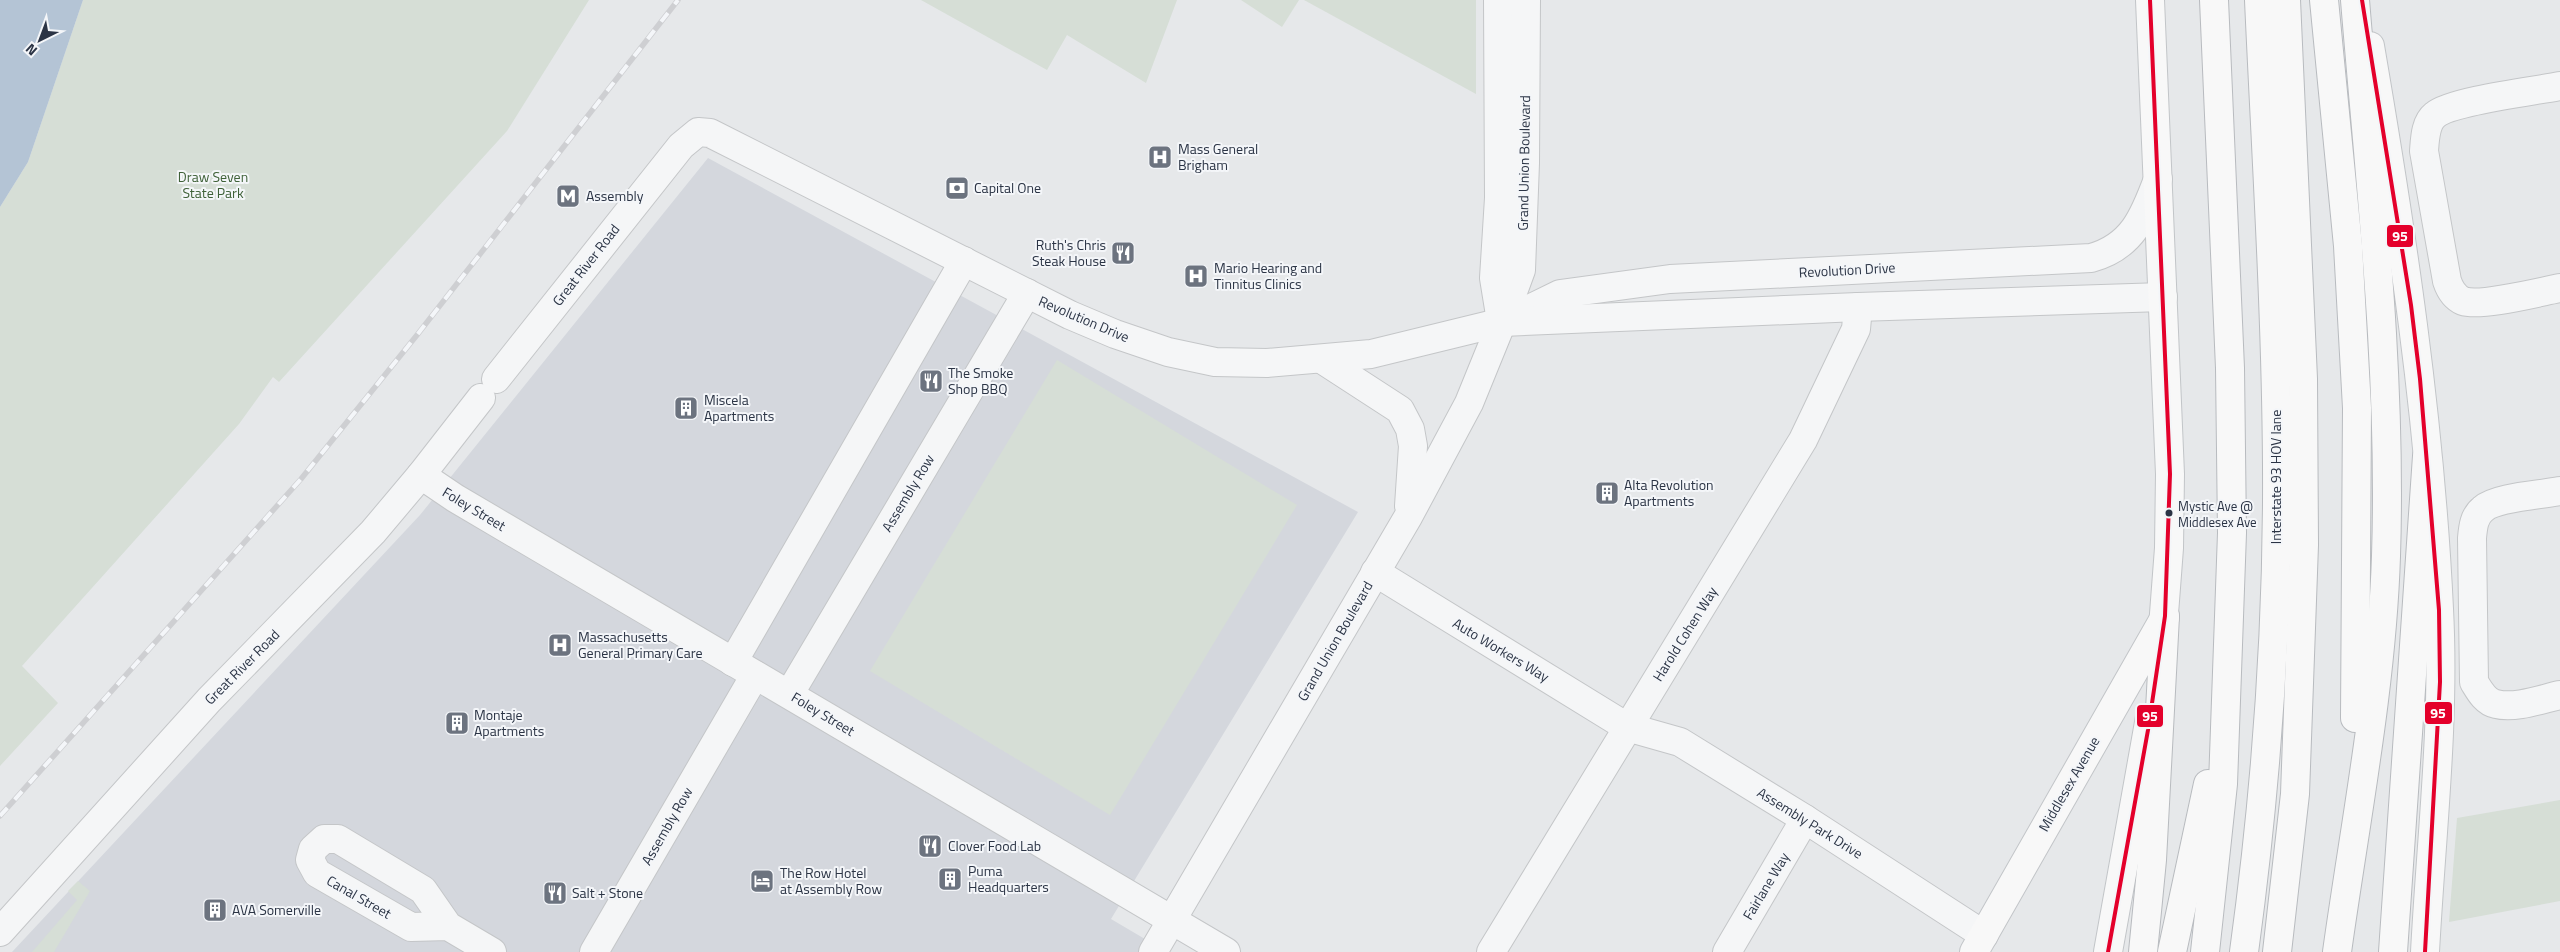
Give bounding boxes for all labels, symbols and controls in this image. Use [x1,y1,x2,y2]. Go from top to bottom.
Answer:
north arrow [15,15,65,65]
text: N [20,39,42,61]
street label: Grand Union Boulevard [1512,95,1535,231]
place label: Mass General Brigham [1178,138,1258,175]
hospital icon: Mass General Brigham [1147,144,1173,170]
park label: Draw Seven State Park [178,166,248,203]
bank icon: Capital One [944,175,970,201]
place label: Capital One [974,177,1041,198]
metro station icon: Assembly [555,183,581,209]
place label: Assembly [586,185,644,206]
street label: Great River Road [547,219,624,310]
line badge: 95 [2386,224,2414,248]
text: 95 [2392,225,2408,246]
place label: Ruth's Chris Steak House [1032,234,1106,271]
restaurant icon: Ruth's Chris Steak House [1110,240,1136,266]
street label: Revolution Drive [1798,256,1896,283]
place label: Mario Hearing and Tinnitus Clinics [1214,257,1322,294]
hospital icon: Mario Hearing and Tinnitus Clinics [1183,263,1209,289]
street label: Revolution Drive [1036,290,1133,347]
place label: The Smoke Shop BBQ [948,362,1013,399]
restaurant icon: The Smoke Shop BBQ [918,368,944,394]
place label: Miscela Apartments [704,389,774,426]
building icon: Miscela Apartments [673,395,699,421]
street label: Interstate 93 HOV lane [2265,410,2286,544]
street label: Assembly Row [876,450,939,535]
place label: Alta Revolution Apartments [1624,474,1714,511]
building icon: Alta Revolution Apartments [1594,480,1620,506]
street label: Foley Street [439,481,510,536]
place label: Mystic Ave @ Middlesex Ave [2178,496,2257,532]
marker: Mystic Ave @ Middlesex Ave [2164,508,2174,518]
street label: Grand Union Boulevard [1292,577,1378,705]
street label: Harold Cohen Way [1647,582,1722,685]
street label: Auto Workers Way [1449,612,1554,687]
street label: Great River Road [199,624,284,709]
place label: Massachusetts General Primary Care [578,626,702,663]
hospital icon: Massachusetts General Primary Care [547,632,573,658]
street label: Foley Street [788,686,859,741]
line badge: 95 [2424,701,2453,725]
text: 95 [2430,702,2446,723]
place label: Montaje Apartments [474,704,544,741]
line badge: 95 [2136,704,2164,728]
text: 95 [2142,705,2158,726]
building icon: Montaje Apartments [444,710,470,736]
street label: Middlesex Avenue [2033,732,2104,835]
street label: Assembly Park Drive [1753,782,1867,864]
street label: Assembly Row [636,783,698,869]
restaurant icon: Clover Food Lab [917,833,943,859]
place label: Clover Food Lab [948,835,1041,856]
street label: Fairlane Way [1737,848,1794,924]
place label: Puma Headquarters [968,860,1049,897]
place label: The Row Hotel at Assembly Row [780,862,882,899]
building icon: Puma Headquarters [937,866,963,892]
hotel icon: The Row Hotel at Assembly Row [749,868,775,894]
street label: Canal Street [323,870,396,924]
restaurant icon: Salt + Stone [542,880,568,906]
place label: Salt + Stone [572,882,643,903]
building icon: AVA Somerville [202,897,228,923]
place label: AVA Somerville [232,899,321,920]

